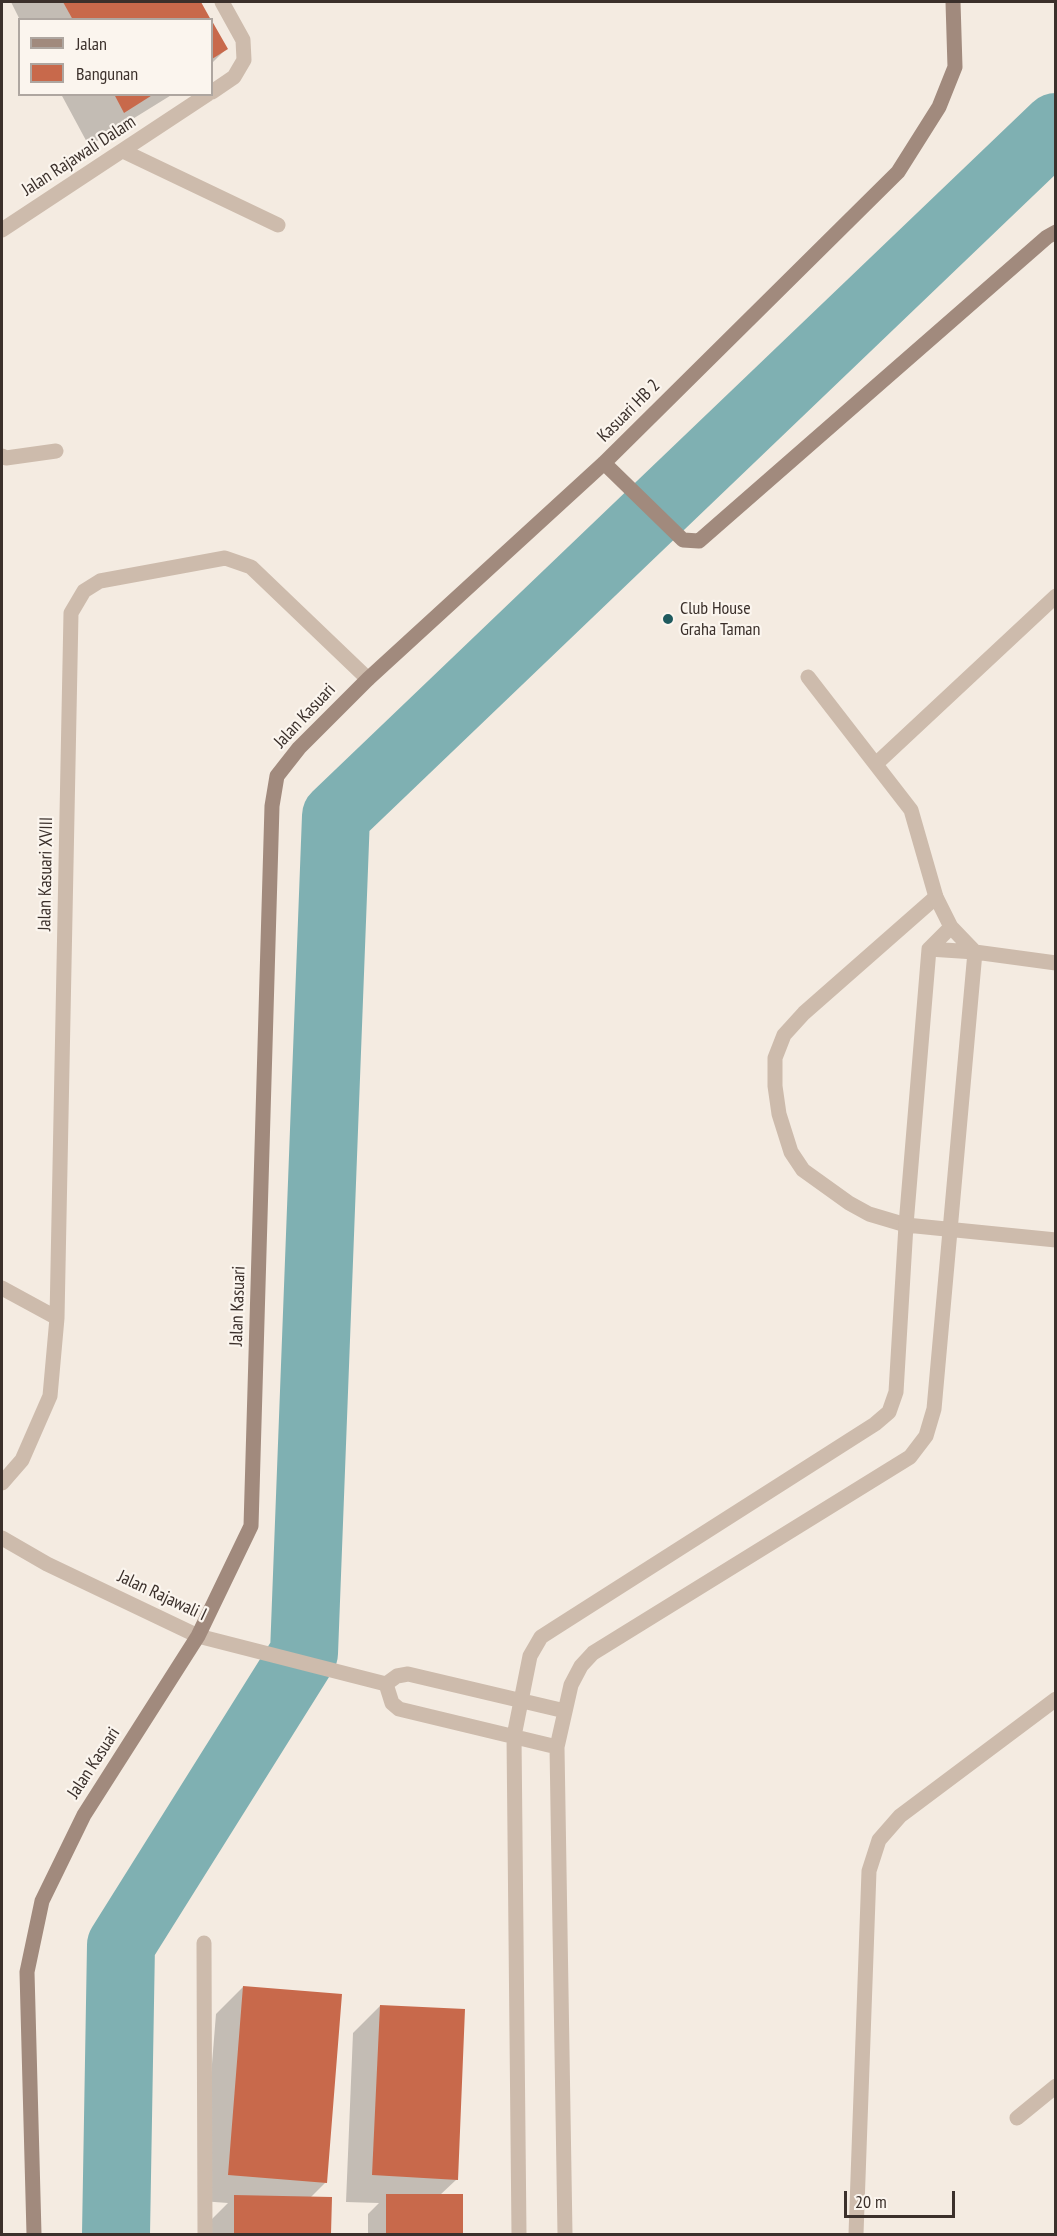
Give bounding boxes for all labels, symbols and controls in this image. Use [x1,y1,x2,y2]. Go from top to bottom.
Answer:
legend [18,18,213,96]
text: Jalan [76,32,107,55]
text: Bangunan [76,62,138,85]
street label: Jalan Rajawali Dalam [18,111,140,201]
street label: Kasuari HB 2 [593,375,665,447]
place label: Club House Graha Taman [680,598,760,640]
marker: Club House Graha Taman [661,612,675,626]
street label: Jalan Kasuari [270,679,340,753]
street label: Jalan Kasuari XVIII [34,817,58,931]
street label: Jalan Kasuari [226,1266,250,1346]
street label: Jalan Rajawali I [114,1566,210,1626]
street label: Jalan Kasuari [63,1723,125,1803]
scale bar [847,2179,958,2217]
text: 20 m [855,2190,887,2213]

